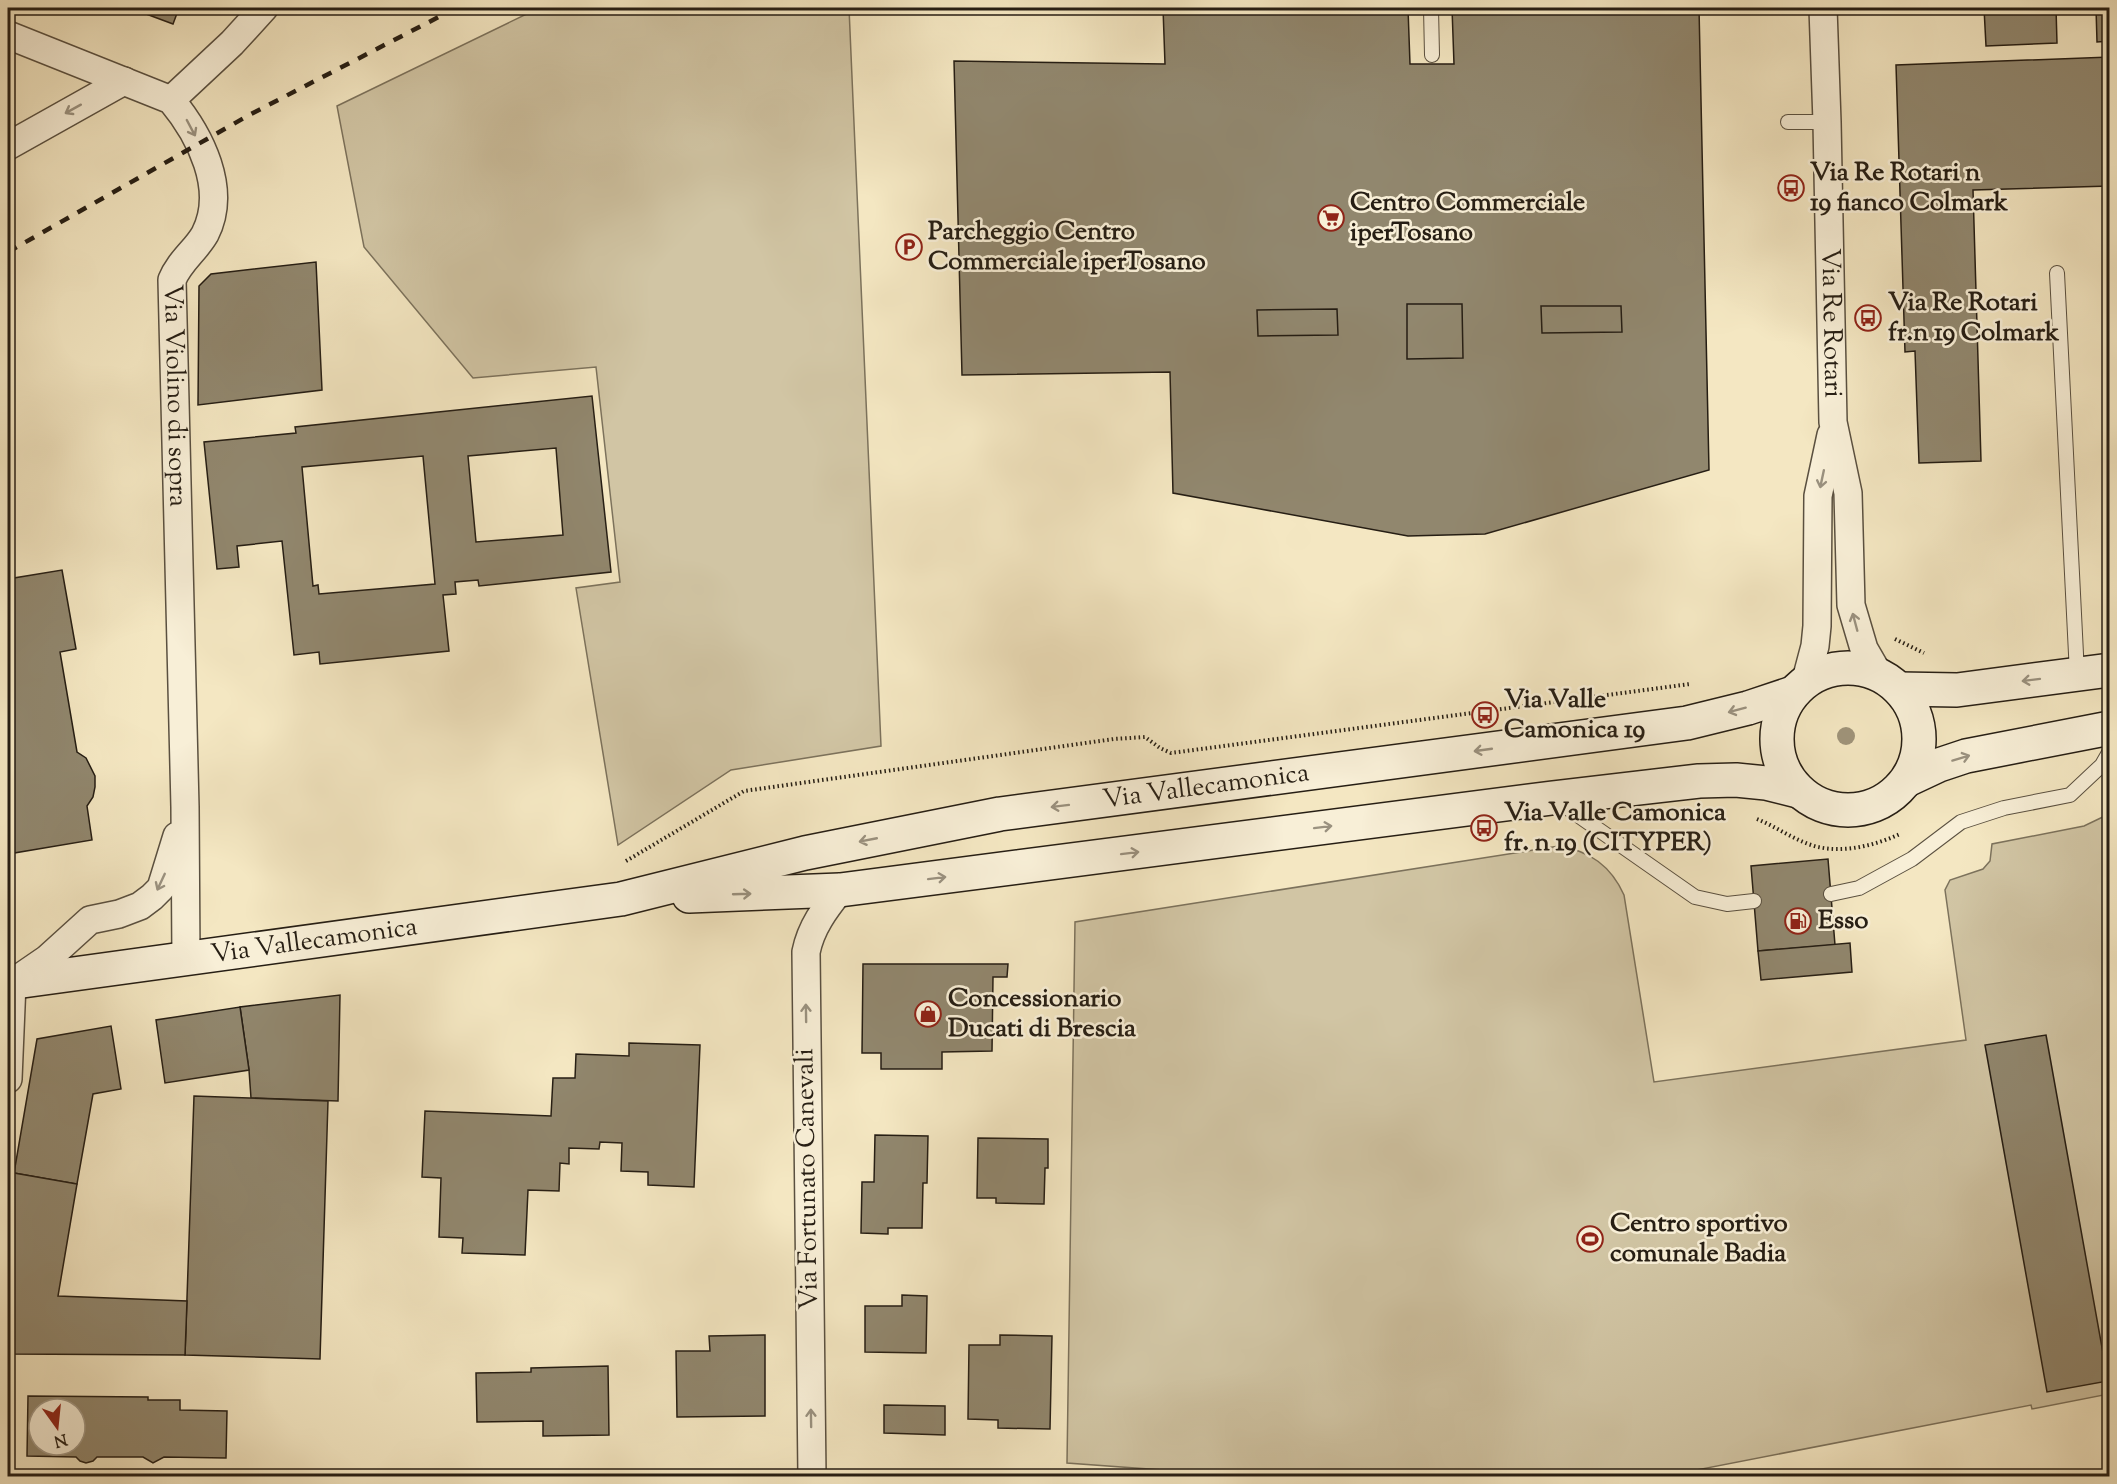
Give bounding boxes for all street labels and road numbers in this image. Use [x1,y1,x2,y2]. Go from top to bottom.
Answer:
street label: Via Re Rotari [1811,248,1851,398]
street label: Via Violino di sopra [154,284,196,507]
street label: Via Vallecamonica [1100,755,1311,819]
street label: Via Vallecamonica [209,909,420,973]
street label: Via Fortunato Canevali [787,1048,829,1310]

